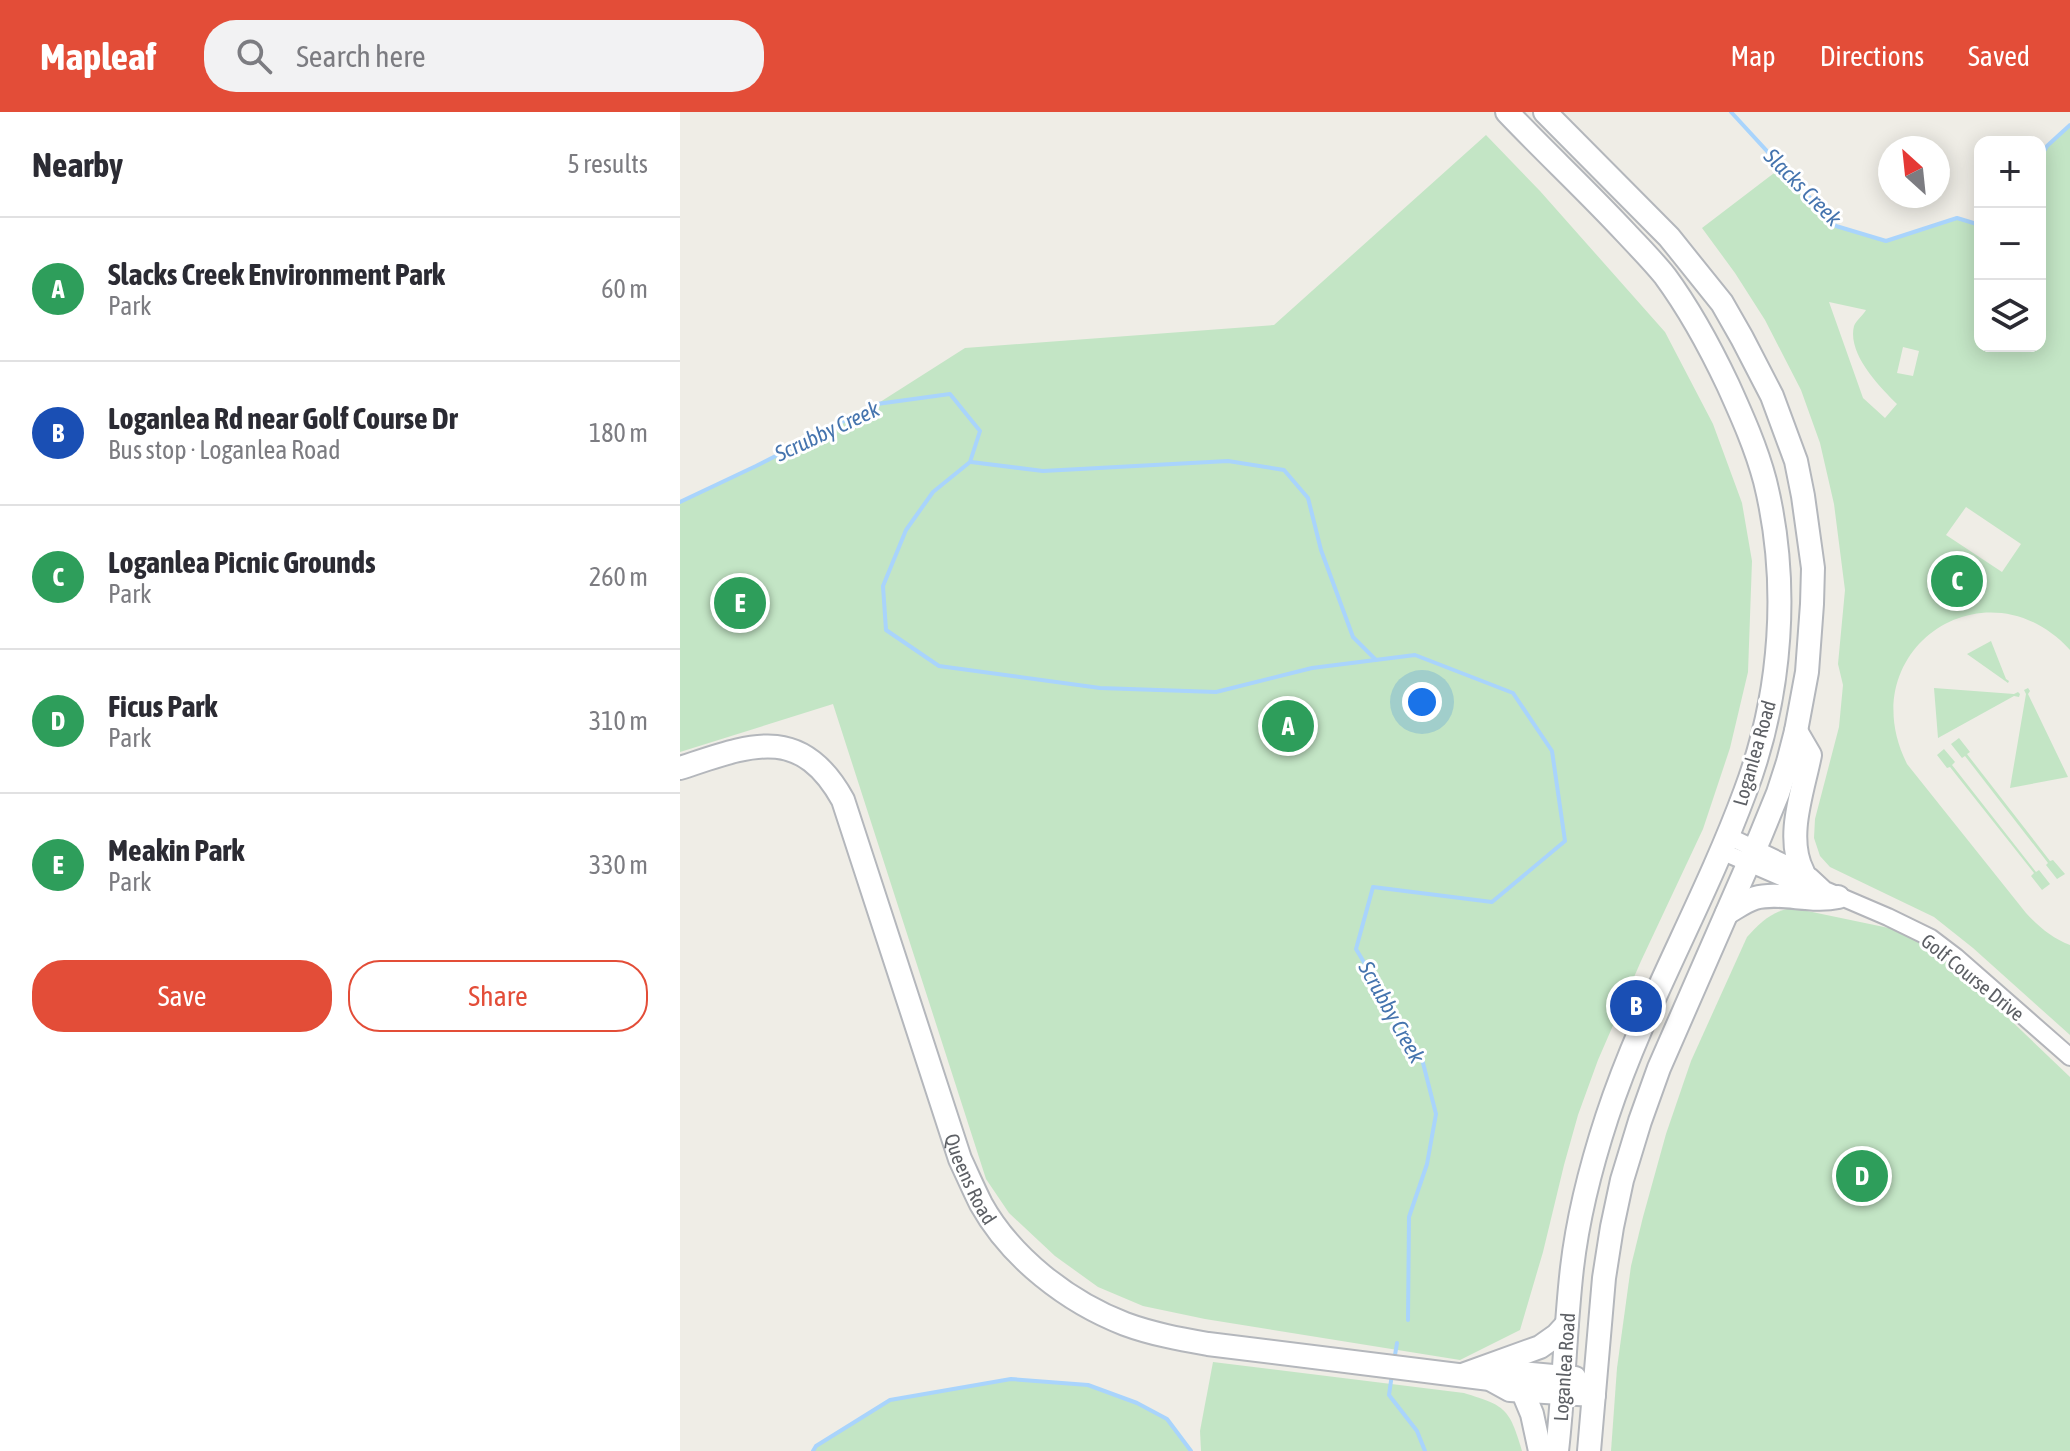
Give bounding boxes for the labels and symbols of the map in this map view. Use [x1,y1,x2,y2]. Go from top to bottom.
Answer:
north arrow [1878,136,1950,208]
water label: Slacks Creek [1758,142,1847,231]
water label: Scrubby Creek [770,395,884,467]
pin: C [1931,551,1983,611]
pin: E [714,573,766,633]
your location [1402,682,1442,722]
pin: A [1262,696,1314,756]
street label: Loganlea Road [1728,698,1780,808]
street label: Golf Course Drive [1917,929,2029,1025]
water label: Scrubby Creek [1353,956,1431,1068]
pin: B [1610,976,1662,1036]
street label: Queens Road [941,1130,1002,1228]
pin: D [1836,1146,1888,1206]
street label: Loganlea Road [1549,1312,1579,1422]

